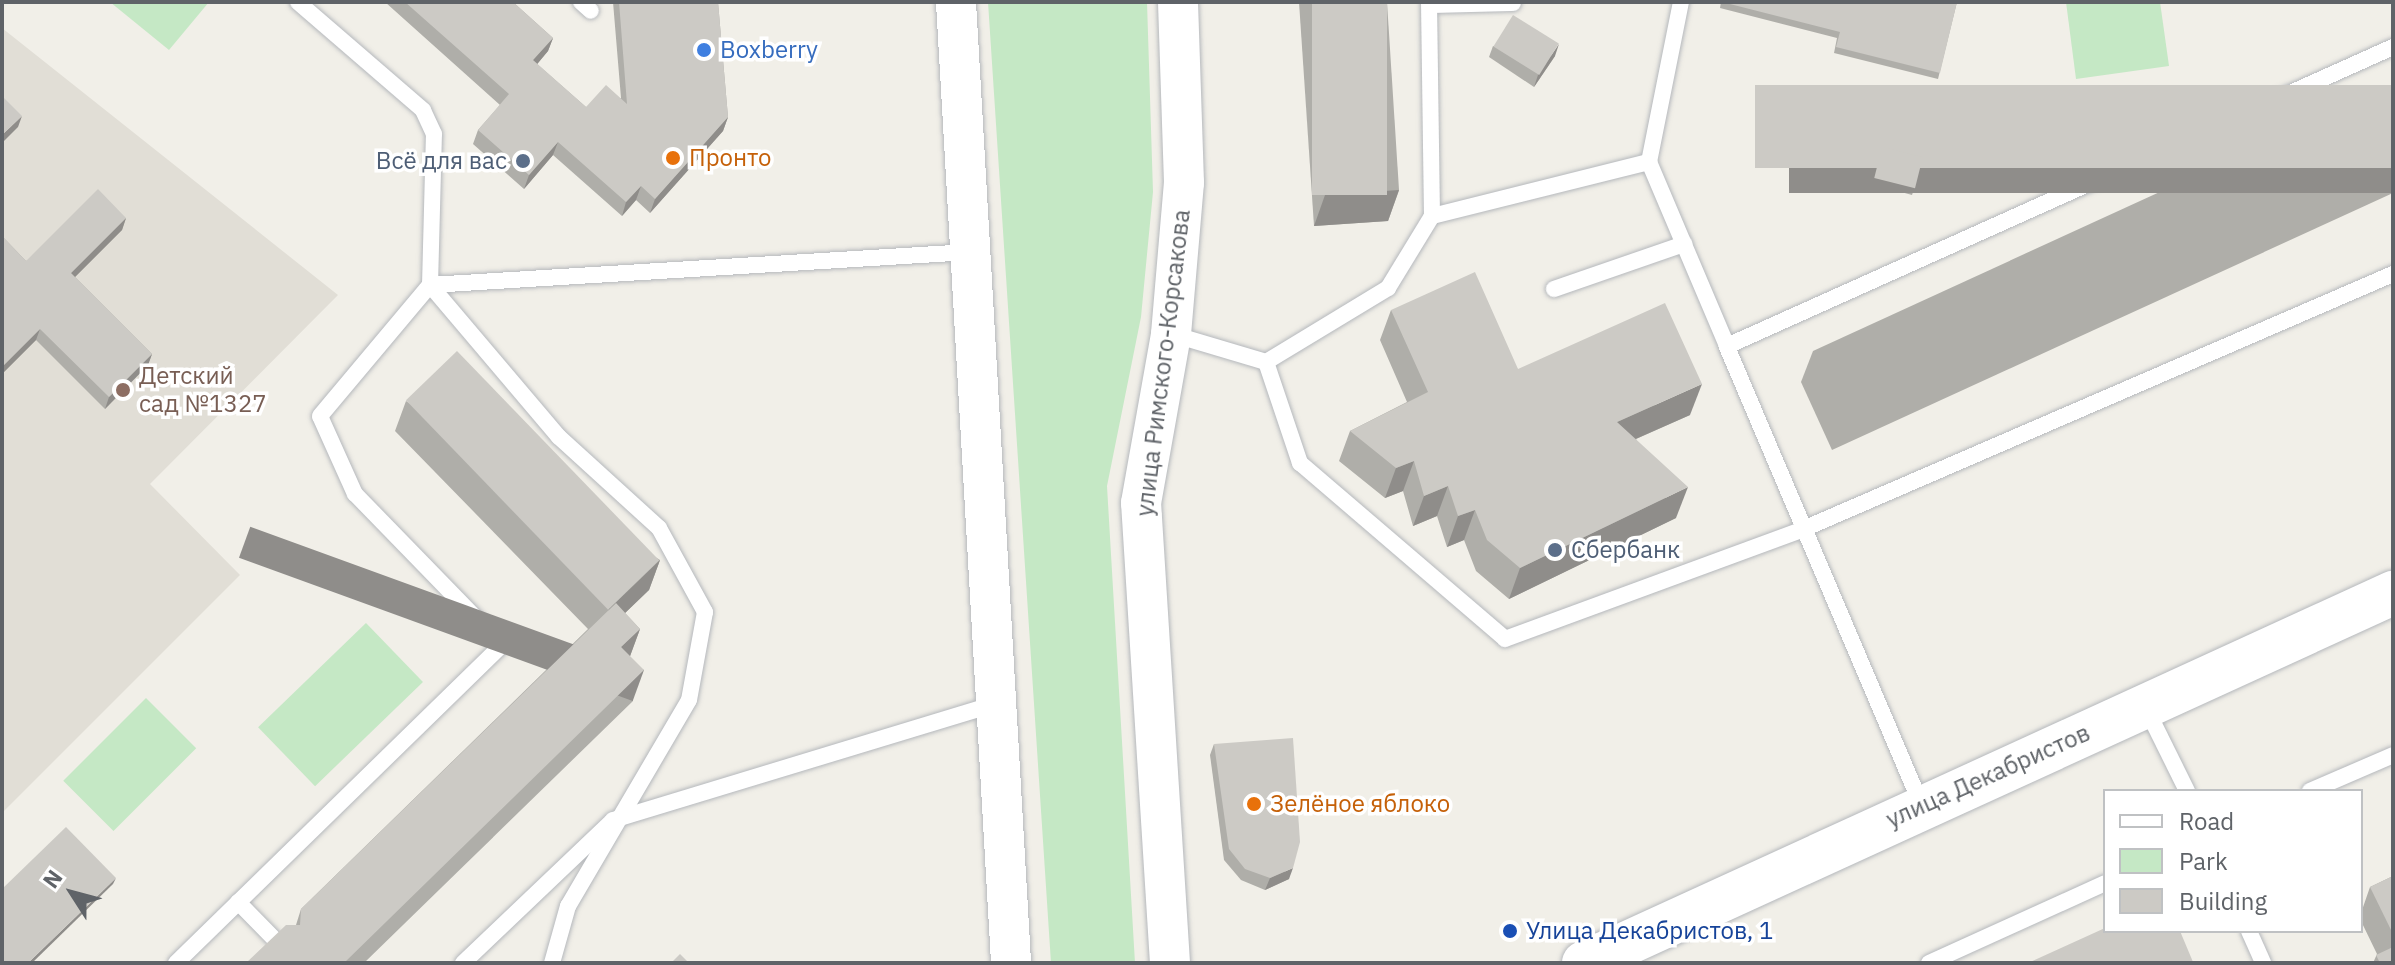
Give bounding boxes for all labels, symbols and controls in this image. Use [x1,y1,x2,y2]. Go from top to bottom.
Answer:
place label: Boxberry [720,36,818,64]
marker: Boxberry [695,41,713,59]
place label: Пронто [689,144,772,172]
place label: Всё для вас [376,147,507,175]
marker: Пронто [664,149,682,167]
marker: Всё для вас [514,152,532,170]
street label: улица Римского-Корсакова [1130,208,1196,518]
place label: Детский сад №1327 [139,362,267,418]
marker: Детский сад №1327 [114,381,132,399]
place label: Сбербанк [1571,536,1680,564]
marker: Сбербанк [1546,541,1564,559]
street label: улица Декабристов [1882,718,2094,834]
legend [2103,789,2363,933]
place label: Зелёное яблоко [1270,790,1450,818]
marker: Зелёное яблоко [1245,795,1263,813]
text: Road [2179,805,2234,837]
text: Park [2179,845,2228,877]
north arrow [32,853,112,933]
text: N [36,864,69,894]
text: Building [2179,885,2267,917]
place label: Улица Декабристов, 1 [1526,917,1773,945]
marker: Улица Декабристов, 1 [1501,922,1519,940]

